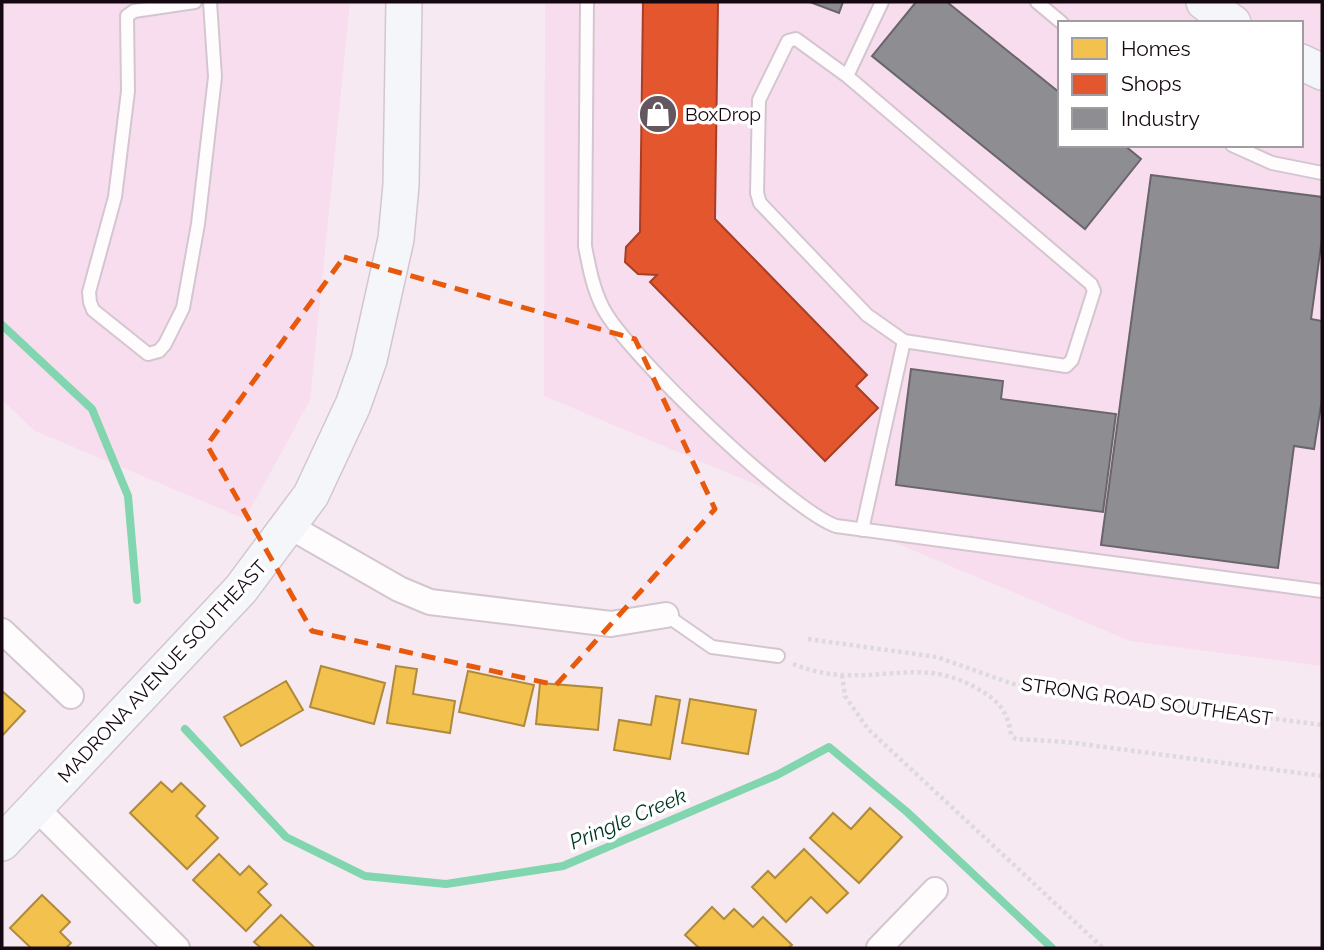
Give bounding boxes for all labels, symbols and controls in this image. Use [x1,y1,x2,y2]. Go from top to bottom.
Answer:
legend [1058,21,1303,147]
text: Homes [1121,36,1191,61]
text: Shops [1121,71,1182,96]
shop icon: BoxDrop [637,93,679,135]
place label: BoxDrop [685,103,761,125]
text: Industry [1121,106,1200,131]
street label: MADRONA AVENUE SOUTHEAST [53,555,271,787]
street label: STRONG ROAD SOUTHEAST [1020,672,1274,730]
water label: Pringle Creek [566,783,690,854]

